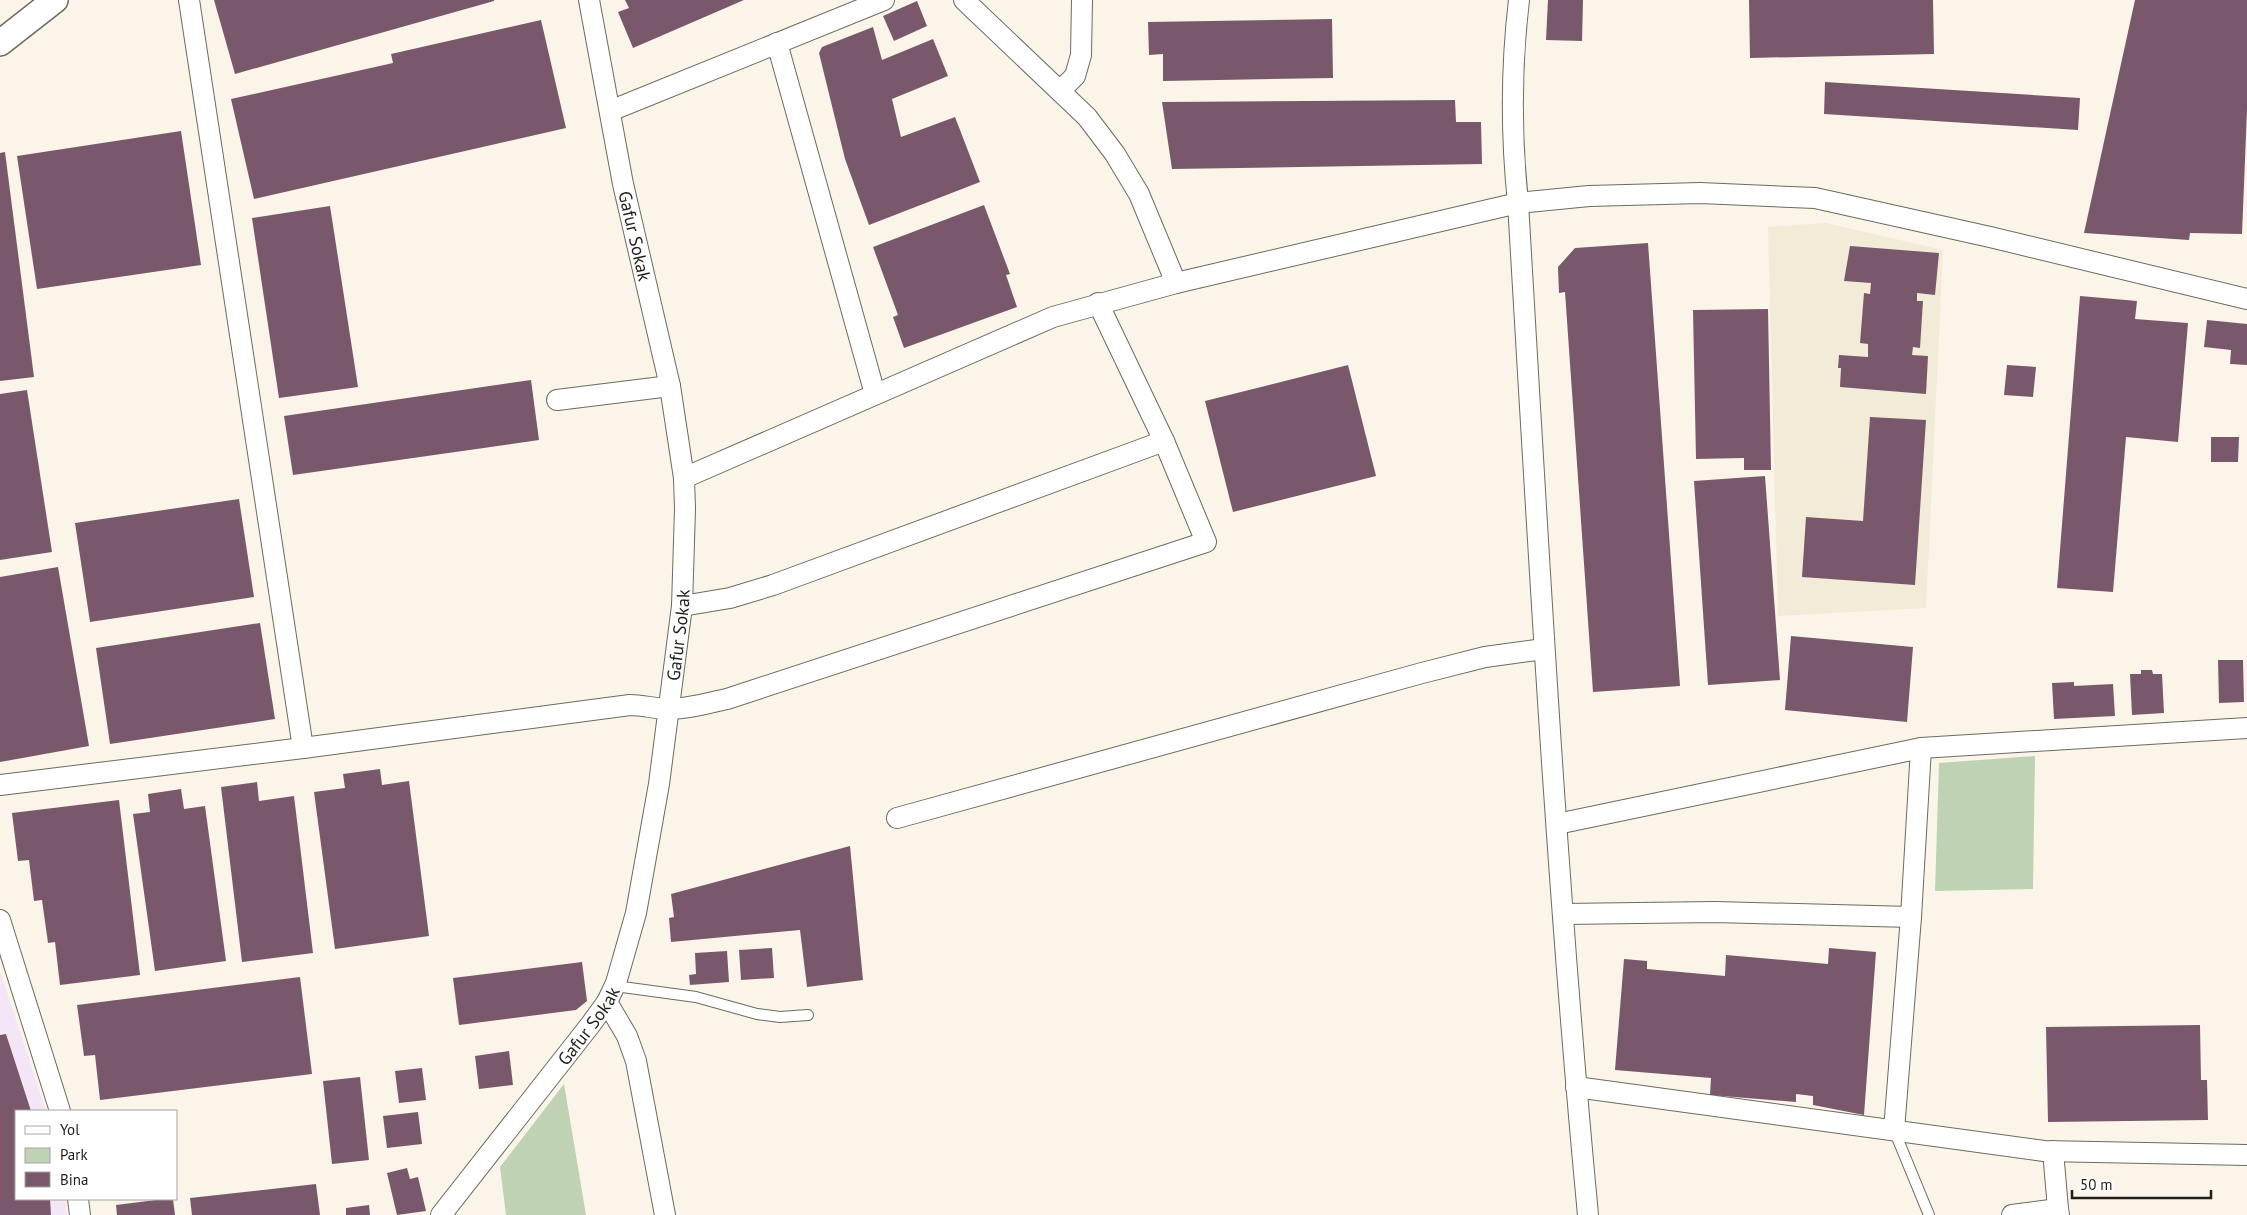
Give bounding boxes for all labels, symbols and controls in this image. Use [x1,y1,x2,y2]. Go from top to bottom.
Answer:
street label: Gafur Sokak [613,189,657,284]
street label: Gafur Sokak [661,589,694,682]
street label: Gafur Sokak [552,982,624,1069]
legend [15,1110,178,1200]
text: Yol [60,1120,80,1139]
text: Park [60,1145,88,1164]
scale bar [2072,1168,2211,1200]
text: Bina [60,1170,88,1189]
text: 50 m [2080,1175,2113,1194]

